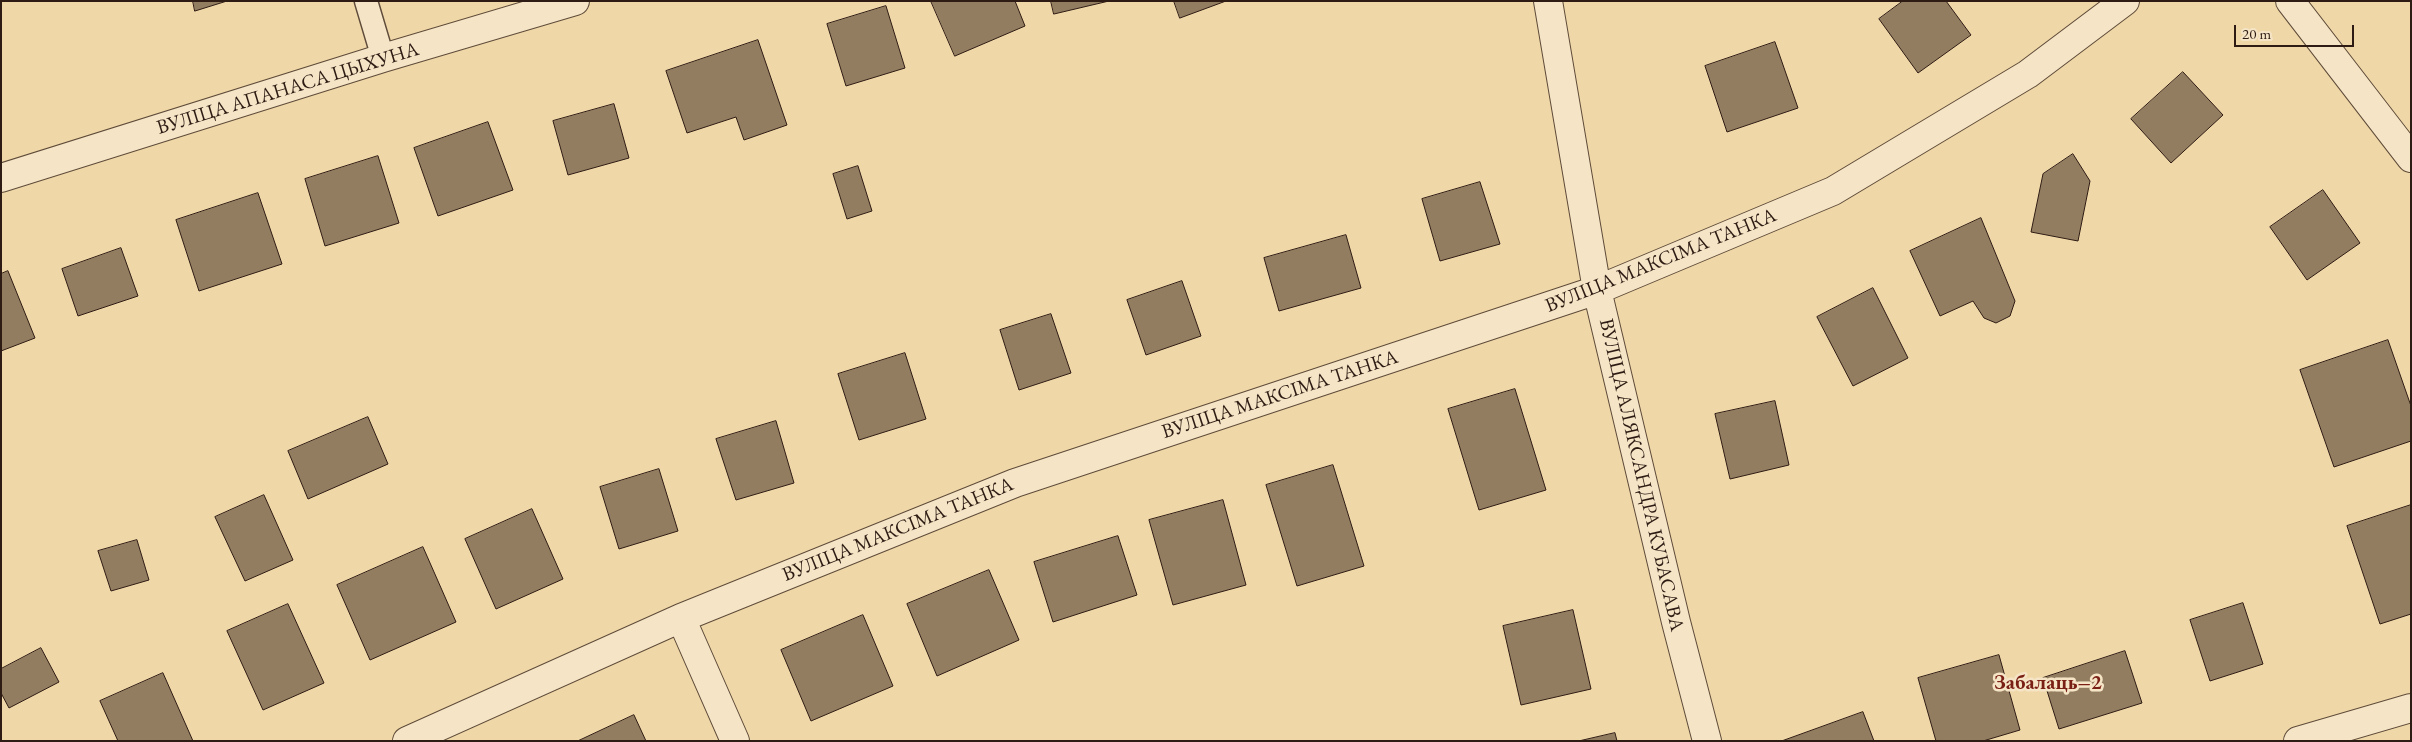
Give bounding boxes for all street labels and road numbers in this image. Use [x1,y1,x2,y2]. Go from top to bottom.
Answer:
street label: ВУЛІЦА АПАНАСА ЦЫХУНА [154,38,422,140]
street label: ВУЛІЦА МАКСІМА ТАНКА [1542,204,1780,318]
street label: ВУЛІЦА АЛЯКСАНДРА КУБАСАВА [1593,316,1689,634]
street label: ВУЛІЦА МАКСІМА ТАНКА [1159,345,1401,445]
street label: ВУЛІЦА МАКСІМА ТАНКА [779,473,1017,587]

